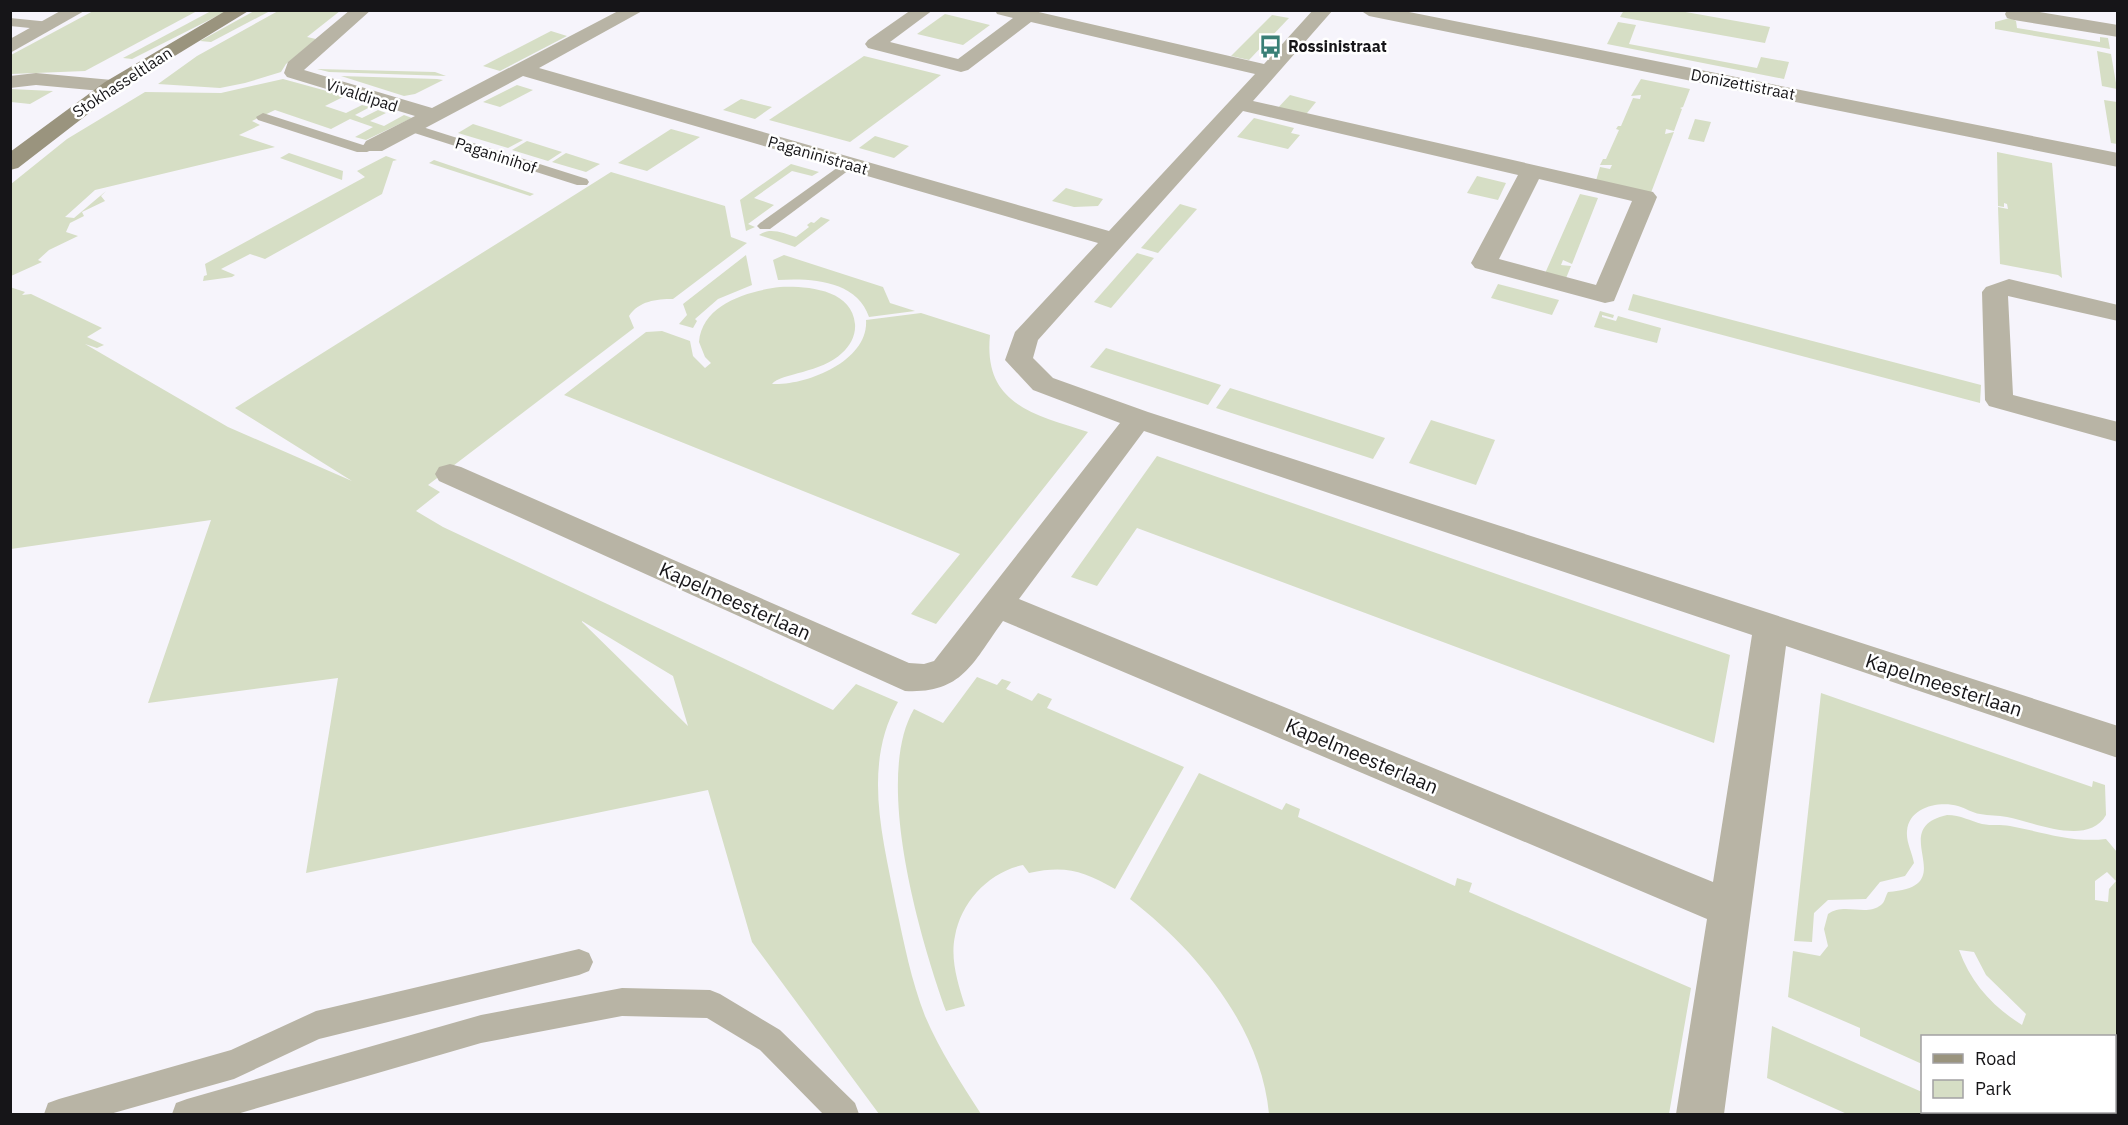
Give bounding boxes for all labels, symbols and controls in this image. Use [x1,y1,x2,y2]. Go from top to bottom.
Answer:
bus stop icon: Rossinistraat [1257,33,1283,59]
place label: Rossinistraat [1288,36,1387,56]
street label: Stokhasseltlaan [69,42,175,122]
street label: Donizettistraat [1689,64,1797,104]
street label: Vivaldipad [323,74,401,116]
street label: Paganinistraat [766,131,870,179]
street label: Paganinihof [453,132,539,178]
street label: Kapelmeesterlaan [655,555,815,646]
street label: Kapelmeesterlaan [1862,646,2026,723]
street label: Kapelmeesterlaan [1282,711,1443,800]
legend [1921,1035,2116,1113]
text: Road [1975,1047,2016,1070]
text: Park [1975,1077,2012,1100]

